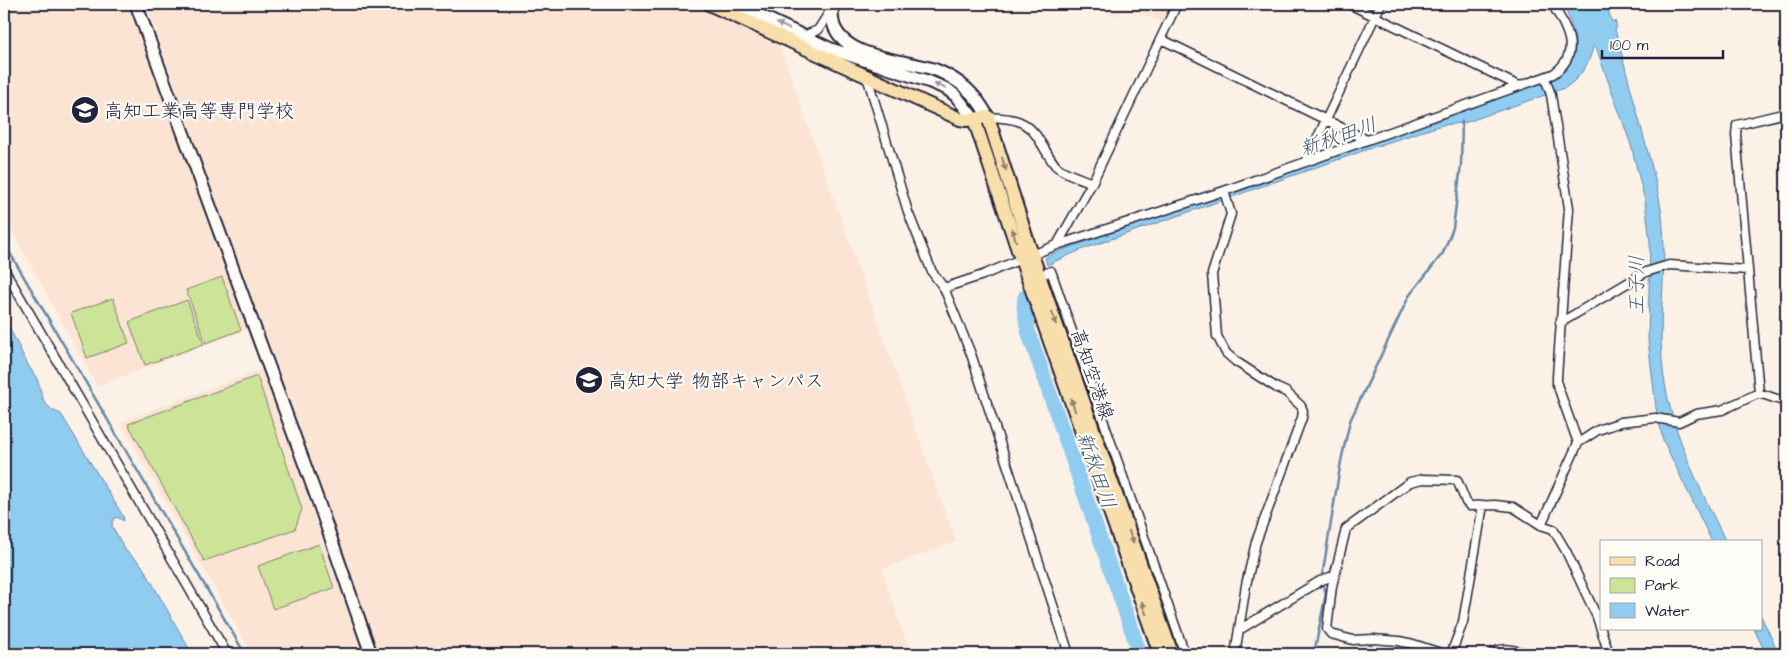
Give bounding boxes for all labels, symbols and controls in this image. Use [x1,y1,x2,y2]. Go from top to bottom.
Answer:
one-way arrow [776,22,790,30]
scale bar [1602,28,1724,60]
text: 100 m [1610,35,1649,56]
one-way arrow [933,82,947,90]
school or university icon: 高知工業高等専門学校 [70,95,100,125]
place label: 高知工業高等専門学校 [104,98,294,125]
water label: 新秋田川 [1296,111,1381,163]
one-way arrow [1000,156,1008,171]
one-way arrow [1010,228,1017,243]
water label: 王子川 [1623,255,1651,315]
one-way arrow [1050,311,1058,326]
street label: 高知空港線 [1063,325,1120,424]
school or university icon: 高知大学 物部キャンパス [574,365,604,395]
place label: 高知大学 物部キャンパス [608,368,824,395]
one-way arrow [1069,398,1076,413]
water label: 新秋田川 [1070,428,1122,513]
one-way arrow [1128,530,1135,545]
legend [1600,540,1762,630]
text: Road [1645,551,1680,572]
text: Park [1645,575,1680,596]
one-way arrow [1140,601,1147,616]
text: Water [1645,601,1689,622]

